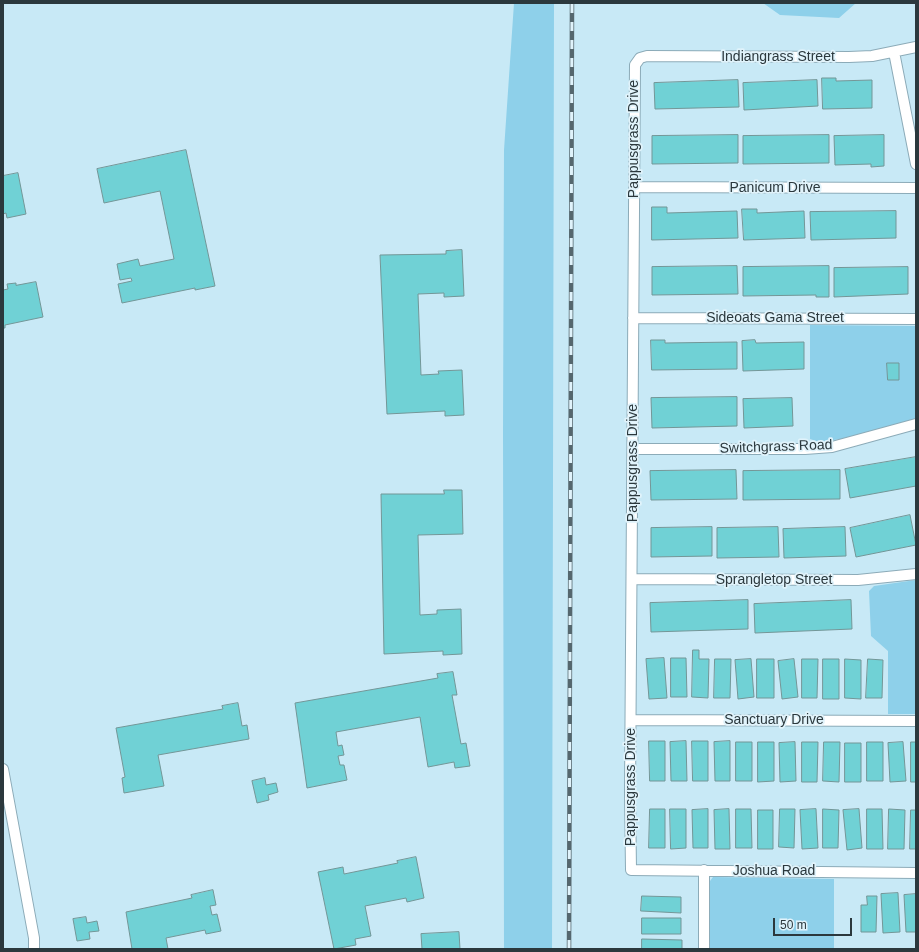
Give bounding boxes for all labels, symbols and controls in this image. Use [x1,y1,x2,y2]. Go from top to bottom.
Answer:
street label: Indiangrass Street [721,49,835,65]
street label: Pappusgrass Drive [626,80,642,198]
street label: Panicum Drive [729,180,821,196]
street label: Sideoats Gama Street [706,310,844,326]
street label: Pappusgrass Drive [625,404,641,522]
street label: Switchgrass Road [719,437,833,457]
street label: Sprangletop Street [716,572,832,588]
street label: Sanctuary Drive [724,712,824,728]
street label: Pappusgrass Drive [623,728,639,846]
street label: Joshua Road [733,863,815,879]
scale bar [775,910,854,936]
text: 50 m [780,918,807,932]

